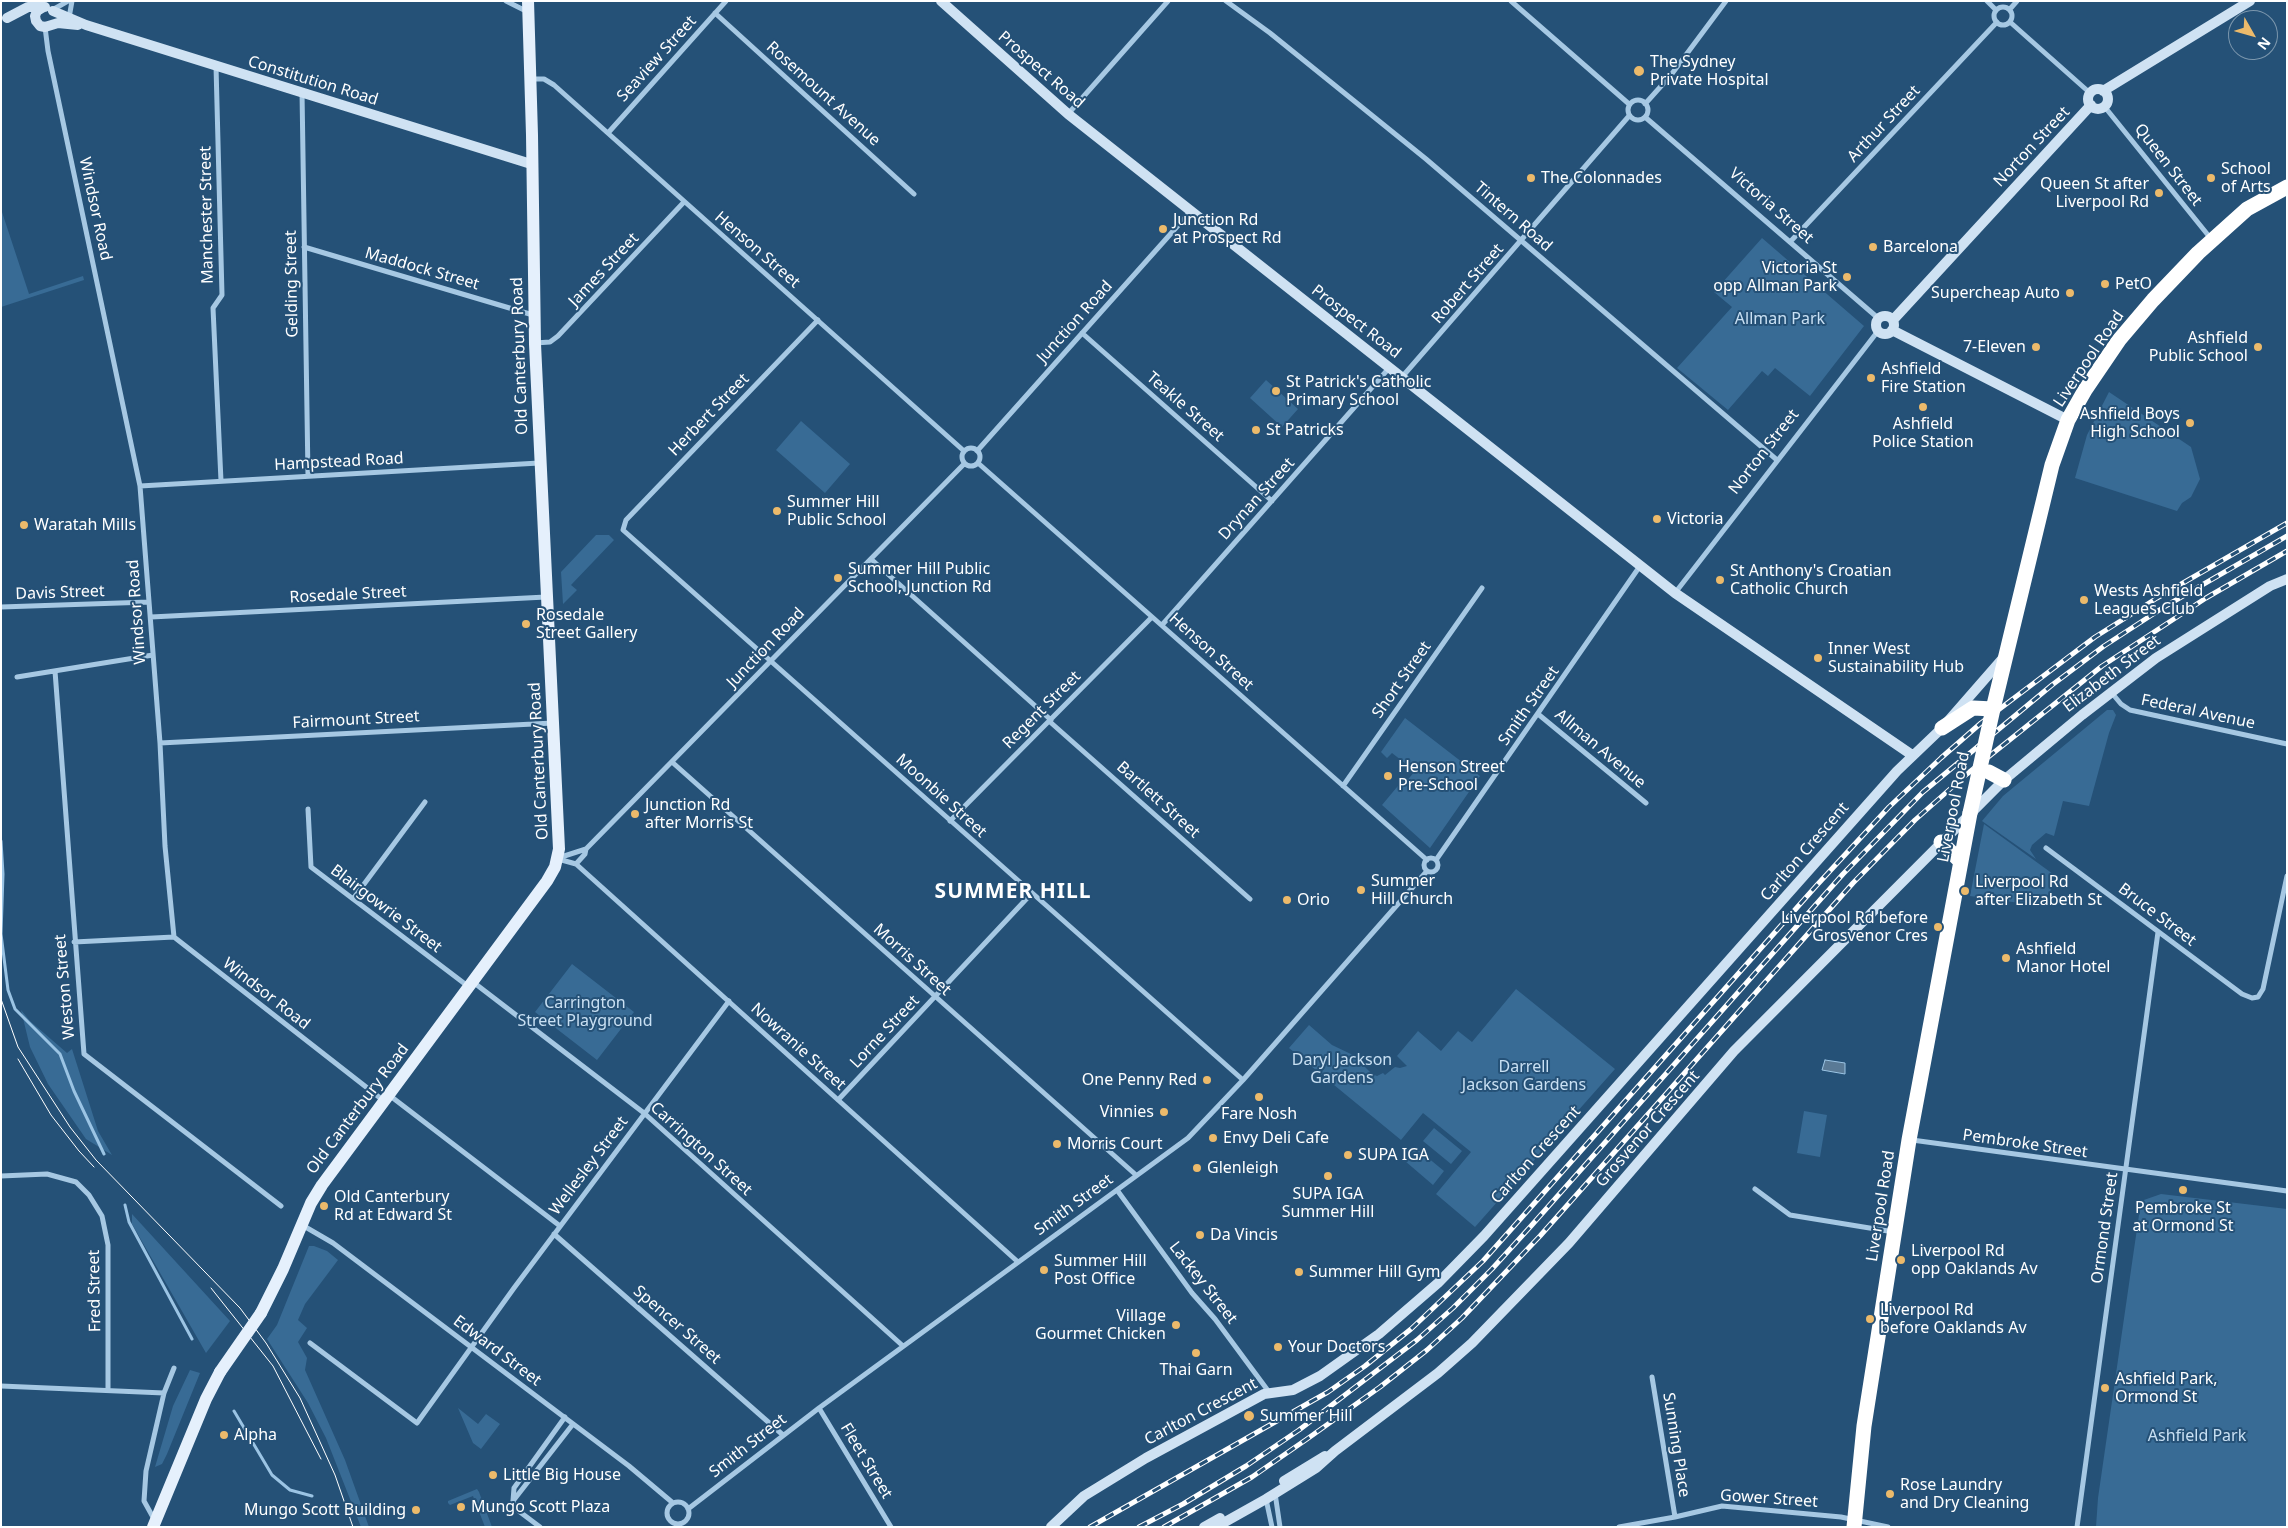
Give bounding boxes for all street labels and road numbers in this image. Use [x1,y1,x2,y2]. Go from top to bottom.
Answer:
street label: Seaview Street [613,12,701,106]
street label: Prospect Road [994,27,1088,113]
street label: Rosemount Avenue [762,38,884,150]
street label: Constitution Road [246,52,380,110]
street label: Arthur Street [1844,82,1924,166]
street label: Norton Street [1990,103,2074,191]
street label: Queen Street [2130,120,2206,210]
street label: Manchester Street [196,146,218,284]
street label: Windsor Road [75,156,115,262]
street label: Victoria Street [1725,164,1817,248]
street label: Tintern Road [1470,178,1556,256]
street label: Henson Street [710,208,804,292]
street label: James Street [565,229,643,311]
street label: Gelding Street [281,230,303,338]
street label: Robert Street [1428,240,1508,328]
street label: Maddock Street [363,244,481,294]
street label: Old Canterbury Road [508,277,532,435]
street label: Junction Road [1033,277,1117,367]
street label: Prospect Road [1307,281,1405,363]
street label: Liverpool Road [2050,307,2128,411]
street label: Teakle Street [1142,368,1228,446]
street label: Herbert Street [665,370,753,460]
street label: Norton Street [1725,406,1803,498]
street label: Hampstead Road [274,449,404,475]
street label: Drynan Street [1215,454,1299,544]
street label: Windsor Road [124,559,150,665]
street label: Davis Street [15,582,105,604]
street label: Rosedale Street [289,582,407,608]
street label: Junction Road [723,604,809,692]
street label: Henson Street [1165,609,1257,695]
street label: Elizabeth Street [2059,631,2165,717]
street label: Short Street [1368,638,1436,722]
street label: Smith Street [1495,663,1563,749]
street label: Regent Street [999,667,1085,753]
street label: Old Canterbury Road [525,682,553,840]
street label: Federal Avenue [2139,691,2257,733]
street label: Allman Avenue [1551,705,1649,793]
street label: Fairmount Street [292,707,420,733]
street label: Moonbie Street [892,750,990,842]
street label: Liverpool Road [1934,750,1974,864]
street label: Bartlett Street [1112,758,1204,842]
street label: Carlton Crescent [1757,799,1853,905]
street label: Blairgowrie Street [327,861,445,957]
street label: Bruce Street [2114,880,2200,950]
street label: Morris Street [869,920,955,1000]
street label: Weston Street [51,934,79,1040]
street label: Windsor Road [219,954,313,1034]
street label: Lorne Street [846,992,924,1072]
street label: Nowranie Street [747,999,849,1095]
street label: Old Canterbury Road [303,1040,413,1178]
street label: Grosvenor Crescent [1592,1067,1704,1191]
street label: Carrington Street [646,1098,756,1200]
street label: Carlton Crescent [1487,1102,1585,1208]
street label: Wellesley Street [546,1113,632,1219]
street label: Pembroke Street [1961,1126,2089,1162]
street label: Liverpool Road [1863,1149,1899,1263]
street label: Smith Street [1031,1170,1117,1240]
street label: Ormond Street [2088,1171,2122,1285]
street label: Lackey Street [1165,1238,1241,1328]
street label: Fred Street [85,1250,105,1332]
street label: Spencer Street [629,1282,725,1368]
street label: Edward Street [449,1312,545,1390]
street label: Carlton Crescent [1141,1374,1261,1450]
street label: Sunning Place [1658,1391,1694,1499]
street label: Smith Street [706,1410,790,1482]
street label: Fleet Street [836,1420,896,1502]
street label: Gower Street [1719,1486,1819,1512]

